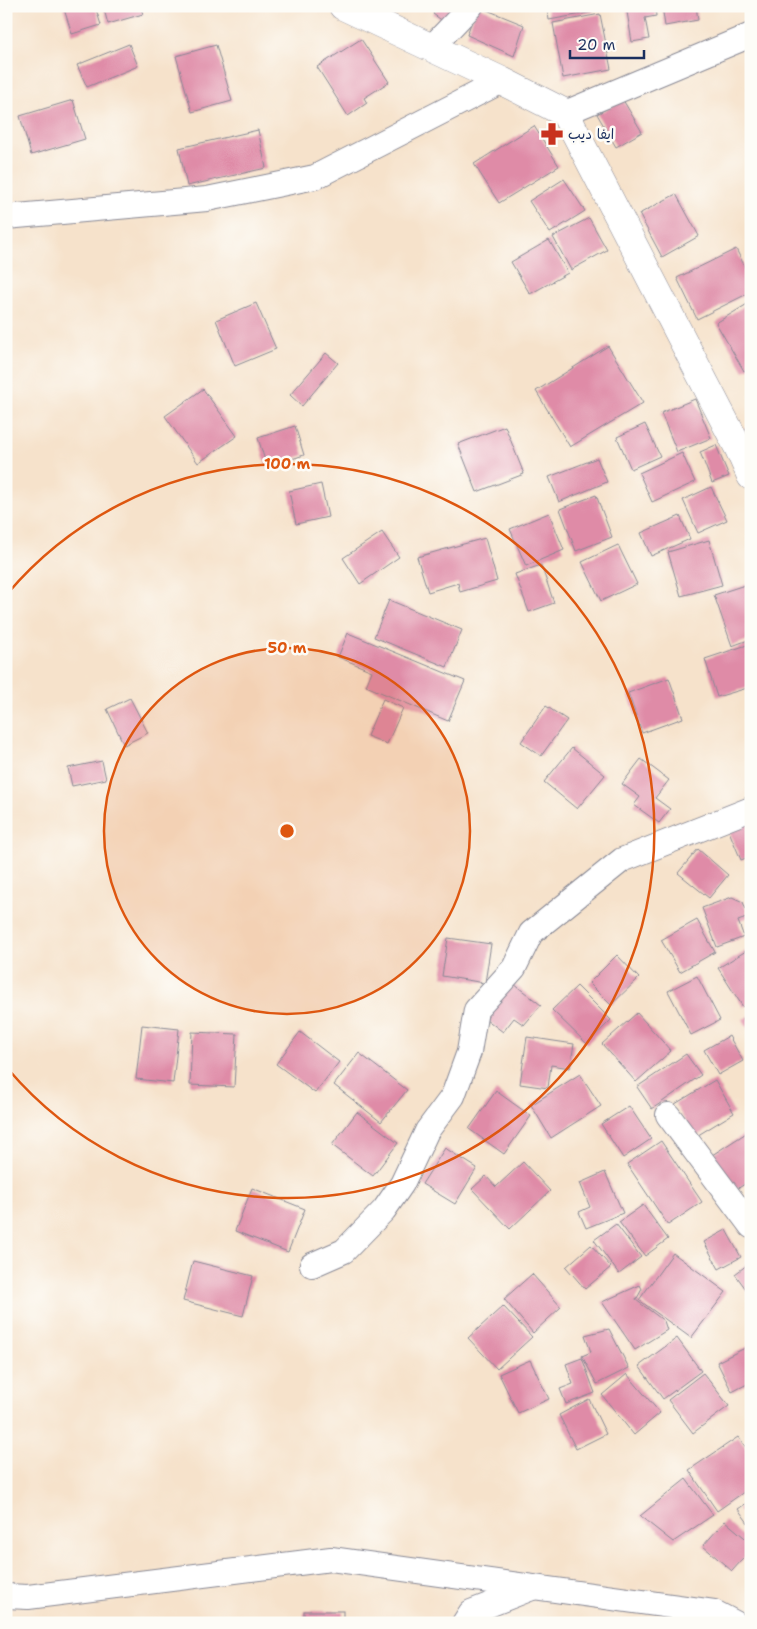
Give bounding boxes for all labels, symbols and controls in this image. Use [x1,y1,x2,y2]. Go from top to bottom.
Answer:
scale bar [570,28,643,60]
text: 20 m [577,35,616,55]
pharmacy icon: ايفا ديب [539,121,565,147]
place label: ايفا ديب [568,125,614,143]
text: 100 m [264,454,310,474]
text: 50 m [268,638,307,658]
centre of rings [278,822,296,840]

